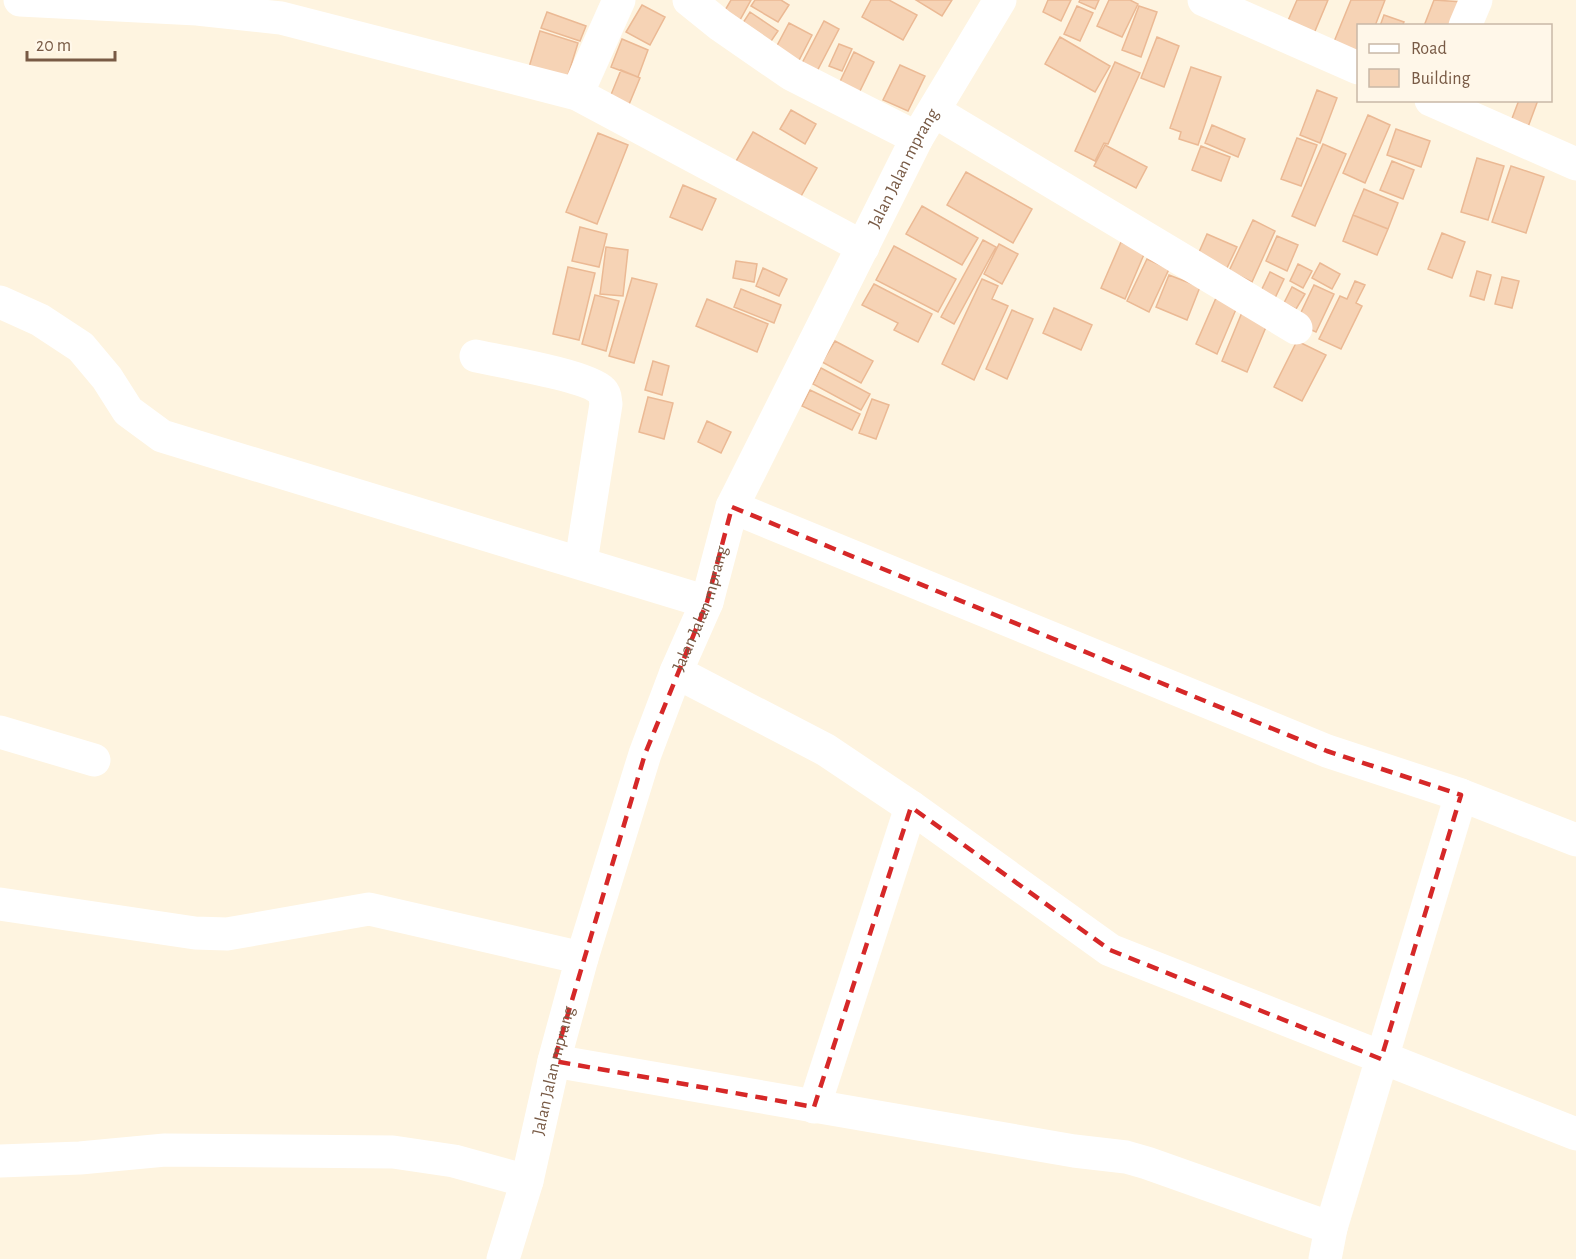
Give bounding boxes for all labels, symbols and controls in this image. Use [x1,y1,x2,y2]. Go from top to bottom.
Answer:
scale bar [27,24,116,62]
legend [1357,24,1552,102]
text: 20 m [36,37,71,55]
text: Road [1411,40,1447,58]
text: Building [1411,70,1471,88]
street label: Jalan Jalan mprang [865,105,943,231]
street label: Jalan Jalan mprang [670,544,731,674]
street label: Jalan Jalan mprang [530,1004,579,1137]

